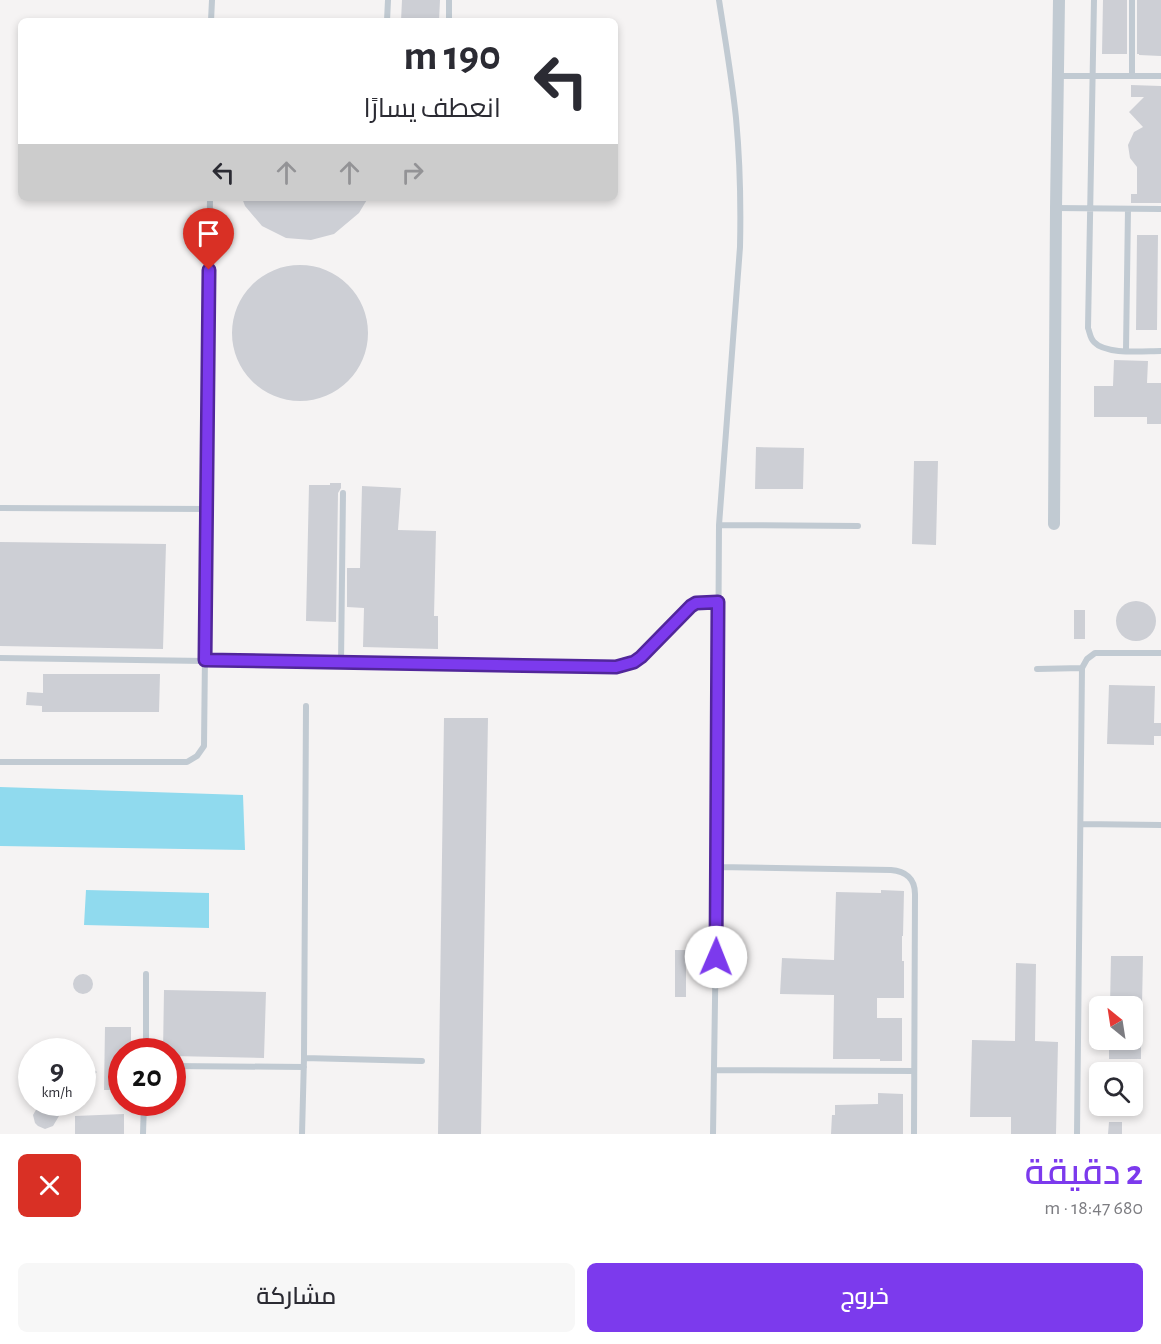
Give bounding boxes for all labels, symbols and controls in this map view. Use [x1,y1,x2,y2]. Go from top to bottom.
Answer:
text: 190 m [403,35,501,77]
icon: left [522,42,600,120]
text: انعطف يسارًا [363,95,501,122]
icon: left [207,156,240,189]
icon: ahead [270,156,303,189]
icon: ahead [333,156,366,189]
icon: right [396,156,429,189]
pin [183,208,234,270]
icon: arrive [192,217,225,250]
position arrow [684,925,748,989]
north arrow [1089,996,1143,1050]
map controls [1089,996,1143,1116]
speed limit sign: 20 [108,1038,186,1116]
text: 9 [50,1055,64,1085]
button: search [1089,1062,1143,1116]
text: km/h [42,1085,72,1100]
button: close [18,1154,81,1217]
text: 2 دقيقة [1025,1155,1143,1191]
text: 680 m · 18:47 [1044,1198,1143,1218]
button: مشاركة [18,1263,575,1332]
button: خروج [587,1263,1143,1332]

